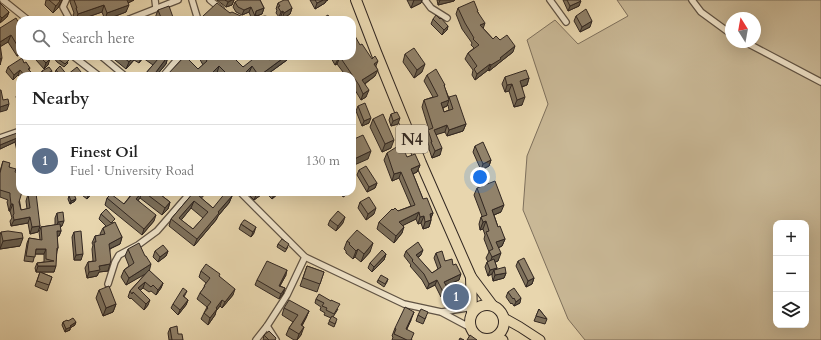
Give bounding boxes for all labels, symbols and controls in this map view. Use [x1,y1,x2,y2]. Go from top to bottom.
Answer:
north arrow [725,12,761,48]
search box [16,16,356,60]
icon: search [30,27,52,49]
text: Search here [62,28,135,48]
text: Nearby [32,87,89,110]
road number: N4 [396,125,428,153]
text: Finest Oil [70,142,138,162]
text: 1 [42,152,48,170]
text: 130 m [306,152,340,170]
text: Fuel · University Road [70,162,194,180]
your location [470,167,490,187]
map controls [773,220,809,328]
button: + [773,220,809,256]
button: − [773,256,809,292]
pin: 1 [443,282,469,312]
button: layers [773,292,809,328]

